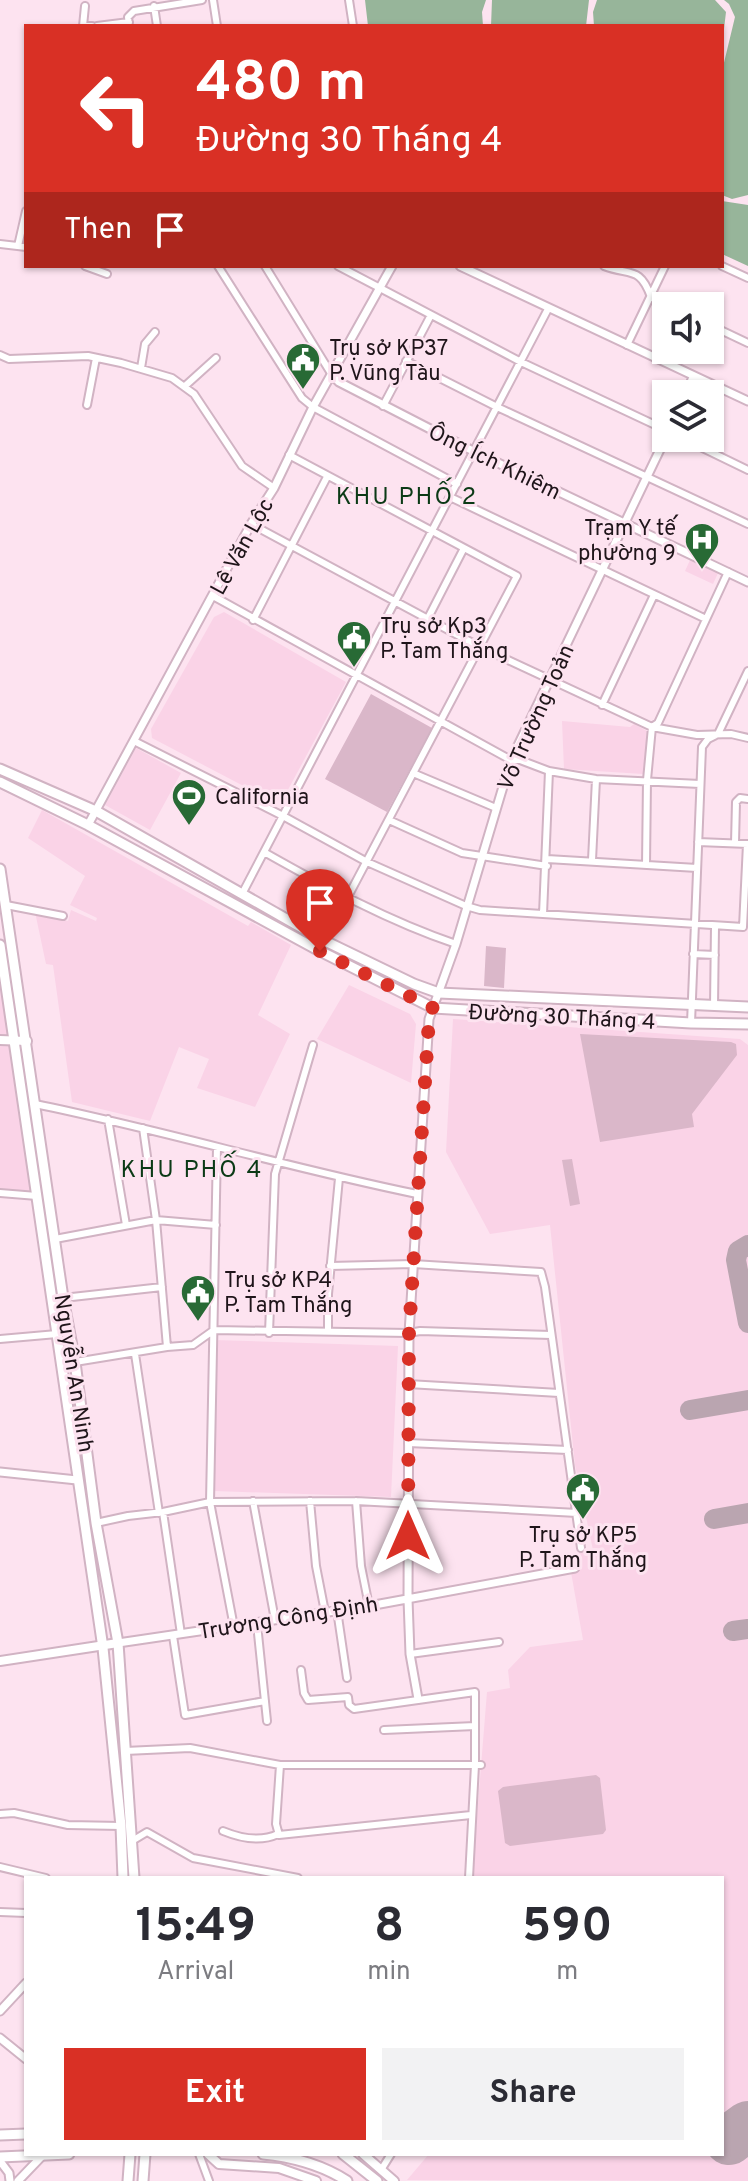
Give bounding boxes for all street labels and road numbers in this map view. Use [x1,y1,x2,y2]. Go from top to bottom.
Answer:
street label: Ông Ích Khiêm [423,417,566,507]
street label: Lê Văn Lộc [206,494,281,600]
street label: Võ Trường Toản [493,641,582,795]
street label: Đường 30 Tháng 4 [468,1000,656,1037]
street label: Nguyễn An Ninh [47,1292,100,1454]
street label: Trương Công Định [197,1592,380,1647]

